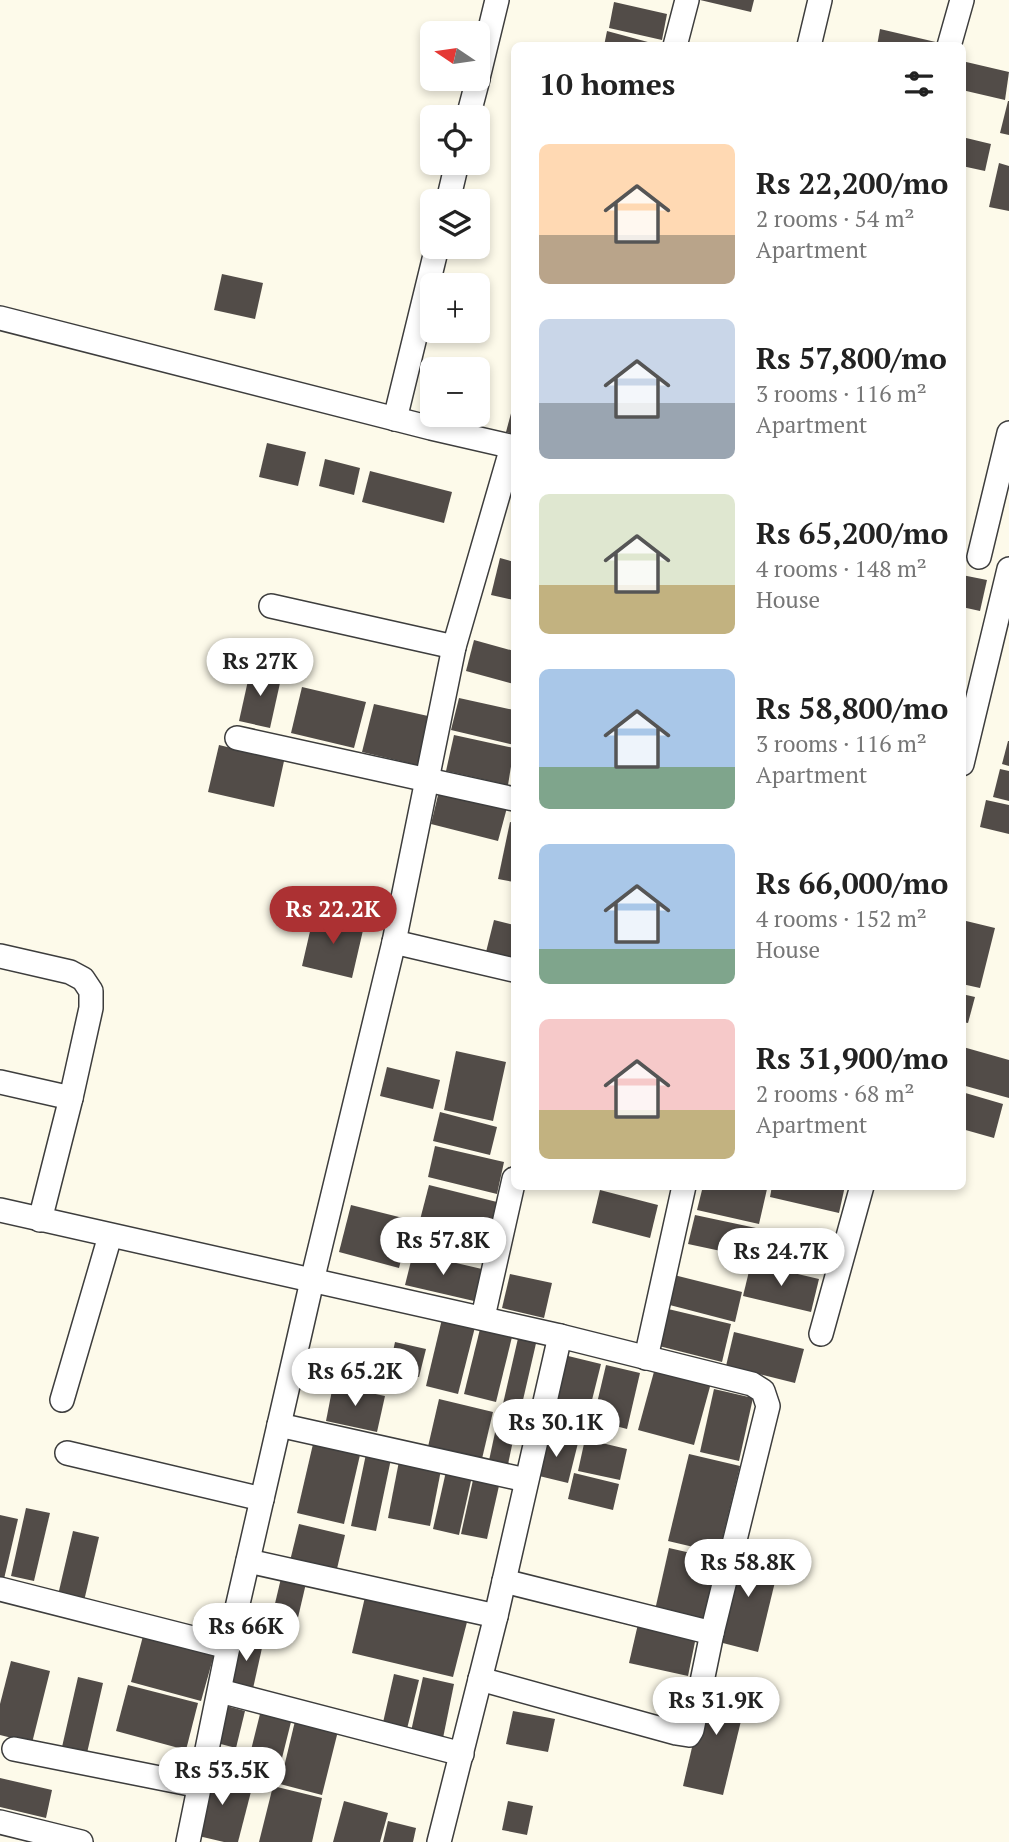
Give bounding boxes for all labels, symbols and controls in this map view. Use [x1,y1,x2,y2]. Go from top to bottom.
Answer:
north arrow [420,21,490,91]
map controls [420,21,490,427]
text: 10 homes [539,64,675,104]
icon: filters [900,65,938,103]
button: locate [420,105,490,175]
text: Rs 22,200/mo [756,163,948,203]
icon: home [595,172,679,256]
button: layers [420,189,490,259]
text: 2 rooms · 54 m² [756,203,915,234]
text: Apartment [756,234,867,265]
button: + [420,273,490,343]
text: Rs 57,800/mo [756,338,947,378]
icon: home [595,347,679,431]
button: − [420,357,490,427]
text: 3 rooms · 116 m² [756,378,927,409]
text: Apartment [756,409,867,440]
text: Rs 65,200/mo [756,513,948,553]
icon: home [595,522,679,606]
text: 4 rooms · 148 m² [756,553,927,584]
text: House [756,584,820,615]
pin: Rs 27K [203,638,317,698]
text: Rs 27K [223,645,297,676]
text: Rs 58,800/mo [756,688,948,728]
icon: home [595,697,679,781]
text: 3 rooms · 116 m² [756,728,927,759]
text: Apartment [756,759,867,790]
text: Rs 66,000/mo [756,863,948,903]
icon: home [595,872,679,956]
pin: Rs 22.2K [261,886,405,946]
text: Rs 22.2K [286,893,380,924]
text: 4 rooms · 152 m² [756,903,927,934]
text: House [756,934,820,965]
text: Rs 31,900/mo [756,1038,948,1078]
icon: home [595,1047,679,1131]
text: 2 rooms · 68 m² [756,1078,915,1109]
text: Apartment [756,1109,867,1140]
pin: Rs 57.8K [371,1218,515,1277]
text: Rs 57.8K [396,1224,490,1255]
pin: Rs 24.7K [709,1228,853,1288]
text: Rs 24.7K [734,1235,828,1266]
pin: Rs 65.2K [283,1348,427,1408]
text: Rs 65.2K [308,1355,402,1386]
pin: Rs 30.1K [484,1400,628,1459]
text: Rs 30.1K [509,1406,603,1437]
pin: Rs 58.8K [676,1540,820,1599]
text: Rs 58.8K [701,1546,795,1577]
pin: Rs 66K [189,1604,303,1663]
text: Rs 66K [209,1610,283,1641]
pin: Rs 31.9K [644,1678,788,1737]
text: Rs 31.9K [669,1684,763,1715]
pin: Rs 53.5K [150,1748,294,1807]
text: Rs 53.5K [175,1754,269,1785]

